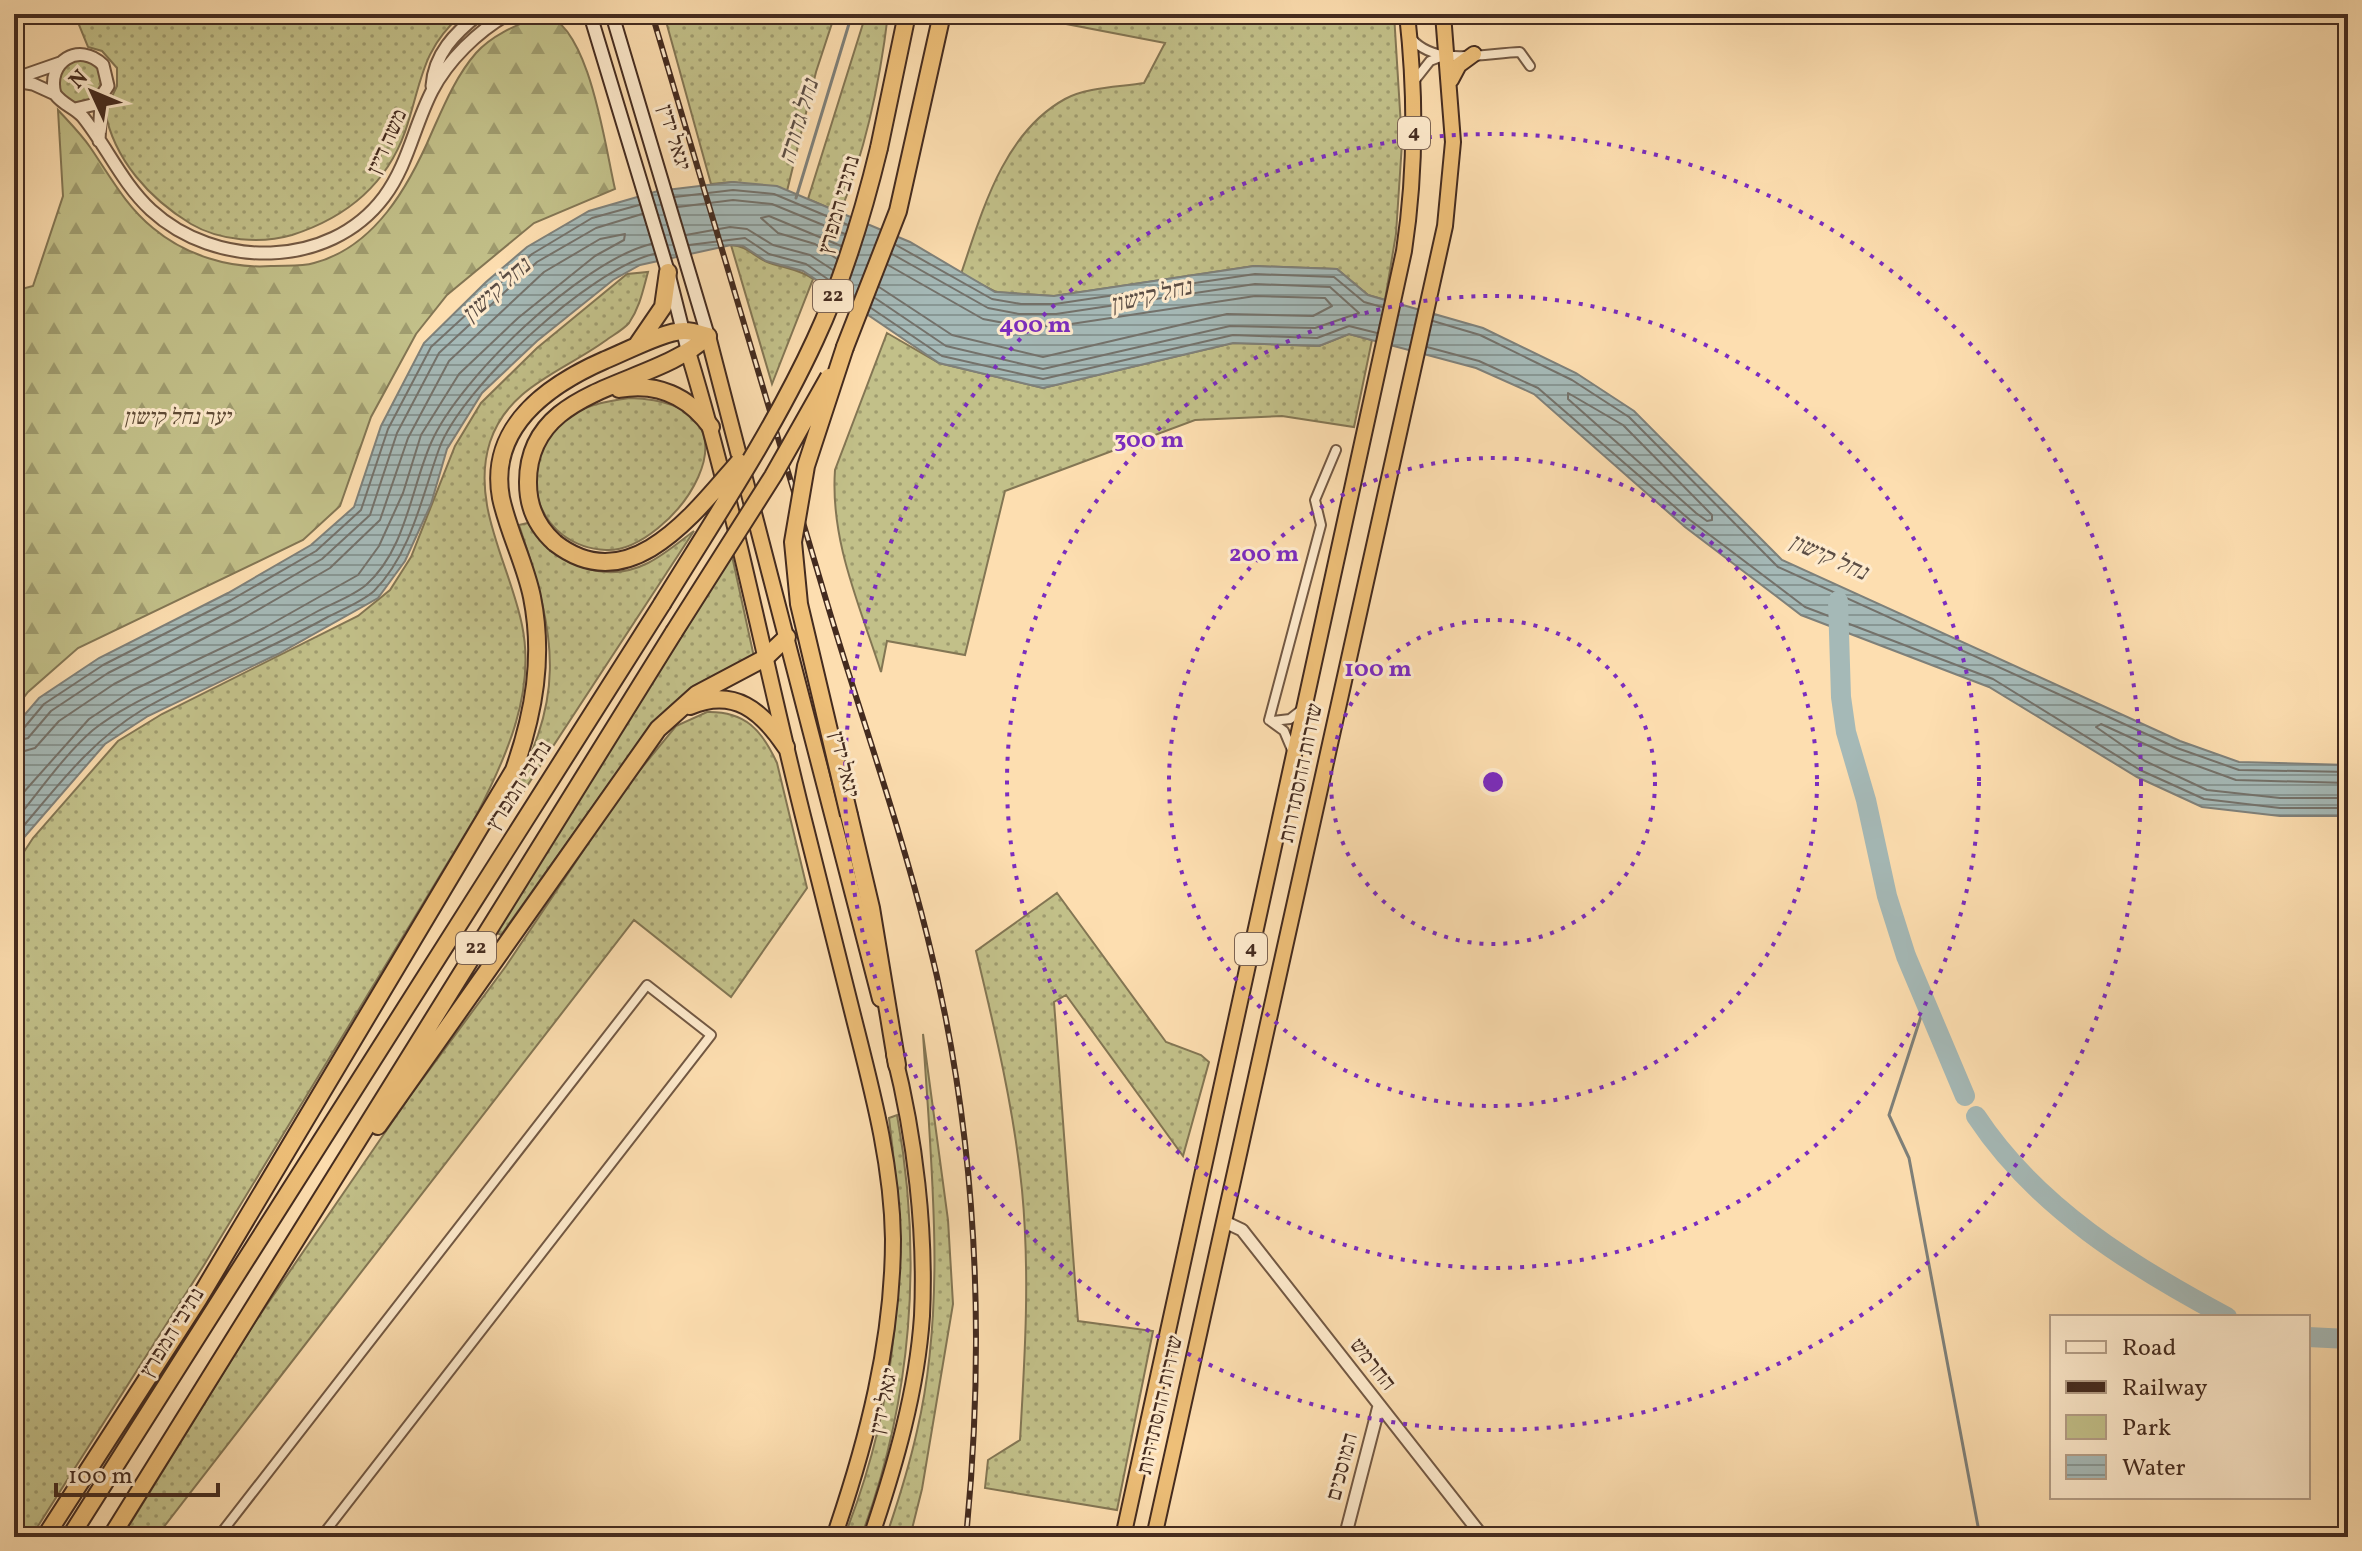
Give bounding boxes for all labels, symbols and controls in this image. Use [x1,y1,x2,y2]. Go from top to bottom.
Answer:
north arrow [52,52,132,132]
text: N [63,63,96,96]
water label: נחל גדורה [771,74,830,168]
street label: יגאל ידין [648,101,698,175]
street label: משה דיין [360,104,416,180]
road number: 4 [1398,117,1430,149]
street label: נתיבי המפרץ [811,152,869,258]
water label: נחל קישון [455,249,540,331]
water label: נחל קישון [1107,271,1197,323]
road number: 22 [813,280,853,312]
text: 400 m [999,309,1071,343]
park label: יער נחל קישון [124,403,232,434]
text: 300 m [1114,424,1184,458]
water label: נחל קישון [1783,526,1874,591]
text: 200 m [1229,538,1299,572]
text: 100 m [1344,653,1412,687]
street label: שדרות ההסתדרות [1272,700,1332,846]
street label: יגאל ידין [820,729,866,801]
street label: נתיבי המפרץ [480,735,560,837]
centre of rings [1479,768,1507,796]
road number: 22 [456,932,496,964]
road number: 4 [1235,933,1267,965]
street label: נתיבי המפרץ [133,1282,213,1384]
legend [2050,1315,2310,1499]
street label: שדרות ההסתדרות [1130,1332,1192,1478]
street label: החרמש [1341,1332,1403,1398]
text: Road [2122,1332,2176,1366]
street label: יגאל ידין [863,1365,907,1437]
text: Railway [2122,1372,2208,1406]
text: Park [2122,1412,2171,1446]
street label: המוסכים [1319,1430,1367,1504]
scale bar [56,1447,218,1497]
text: Water [2122,1452,2186,1486]
text: 100 m [68,1460,133,1494]

